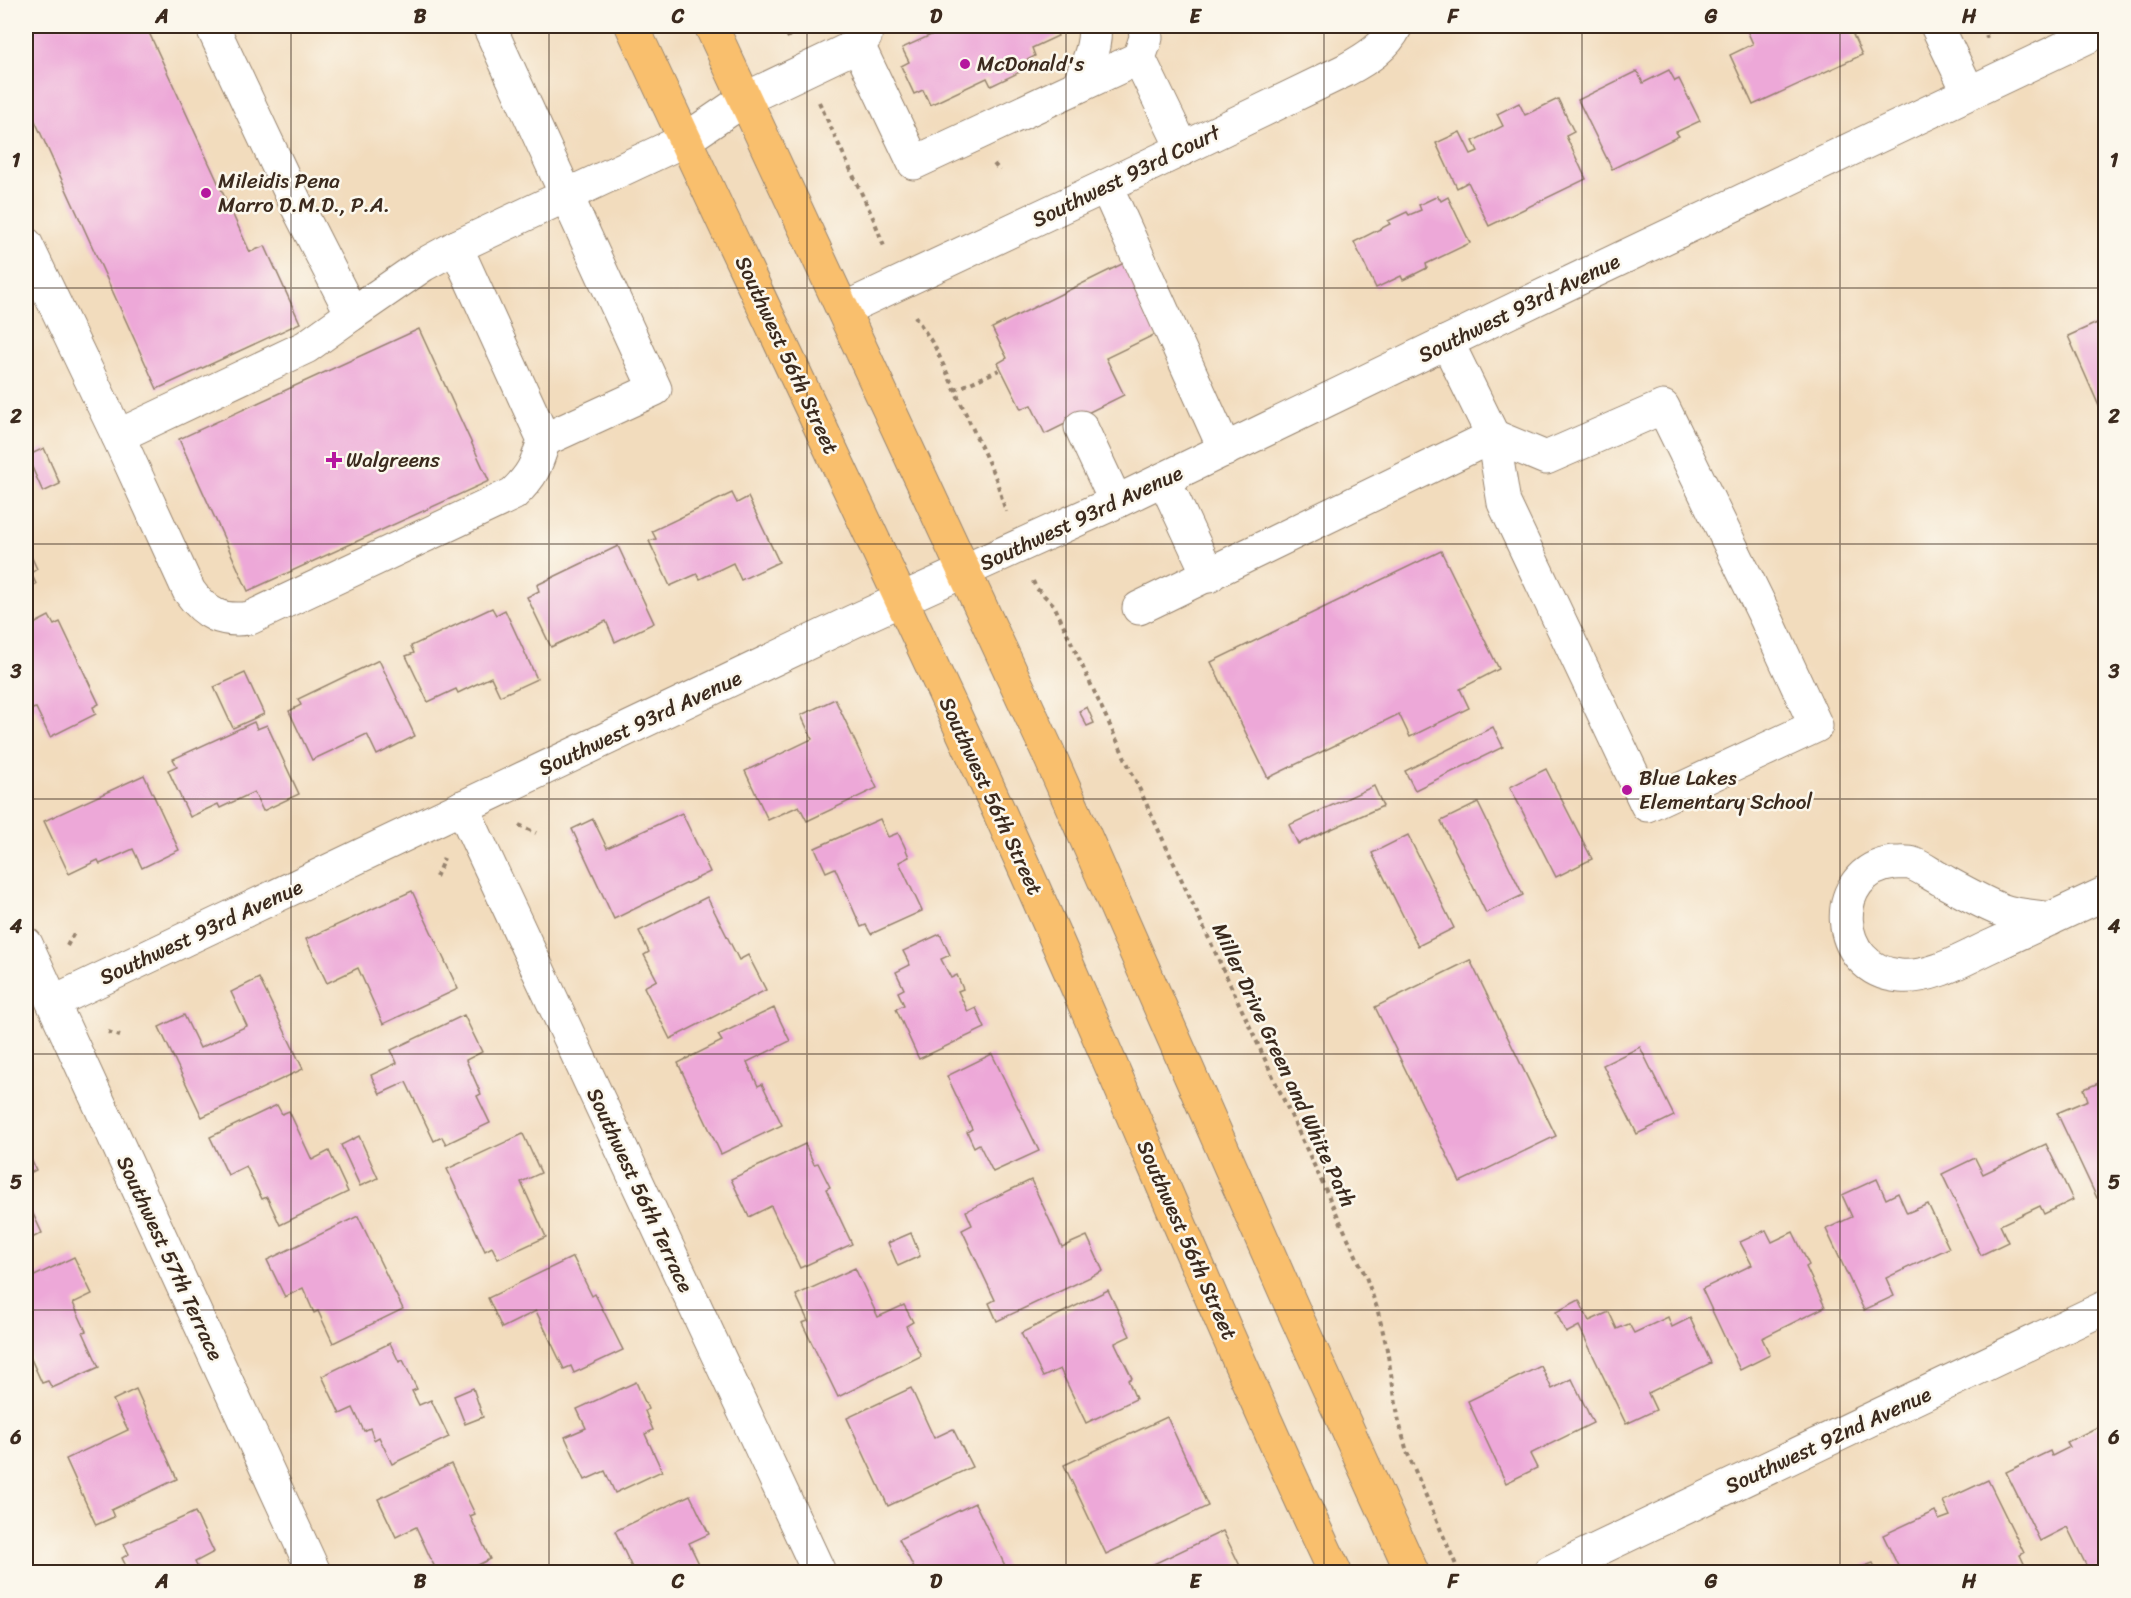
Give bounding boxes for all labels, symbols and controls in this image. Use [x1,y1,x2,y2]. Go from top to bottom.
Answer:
text: A [154,0,169,34]
text: B [414,0,427,34]
text: C [671,0,685,34]
text: D [930,0,943,34]
text: E [1189,0,1202,34]
text: F [1447,0,1460,34]
text: G [1704,0,1718,34]
text: H [1961,0,1977,34]
place label: McDonald's [977,45,1085,83]
marker: McDonald's [958,57,972,71]
street label: Southwest 93rd Court [1025,113,1228,238]
text: 1 [12,143,21,178]
text: 1 [2110,143,2119,178]
place label: Mileidis Pena Marro D.M.D., P.A. [218,162,390,224]
marker: Mileidis Pena Marro D.M.D., P.A. [199,186,213,200]
street label: Southwest 93rd Avenue [1411,243,1627,373]
street label: Southwest 56th Street [724,249,850,461]
text: 2 [9,399,22,434]
text: 2 [2107,399,2120,434]
place label: Walgreens [346,441,440,479]
marker: Walgreens [327,453,341,467]
street label: Southwest 93rd Avenue [973,454,1189,582]
text: 3 [10,654,22,689]
text: 3 [2108,654,2120,689]
street label: Southwest 93rd Avenue [532,659,748,787]
street label: Southwest 56th Street [928,690,1054,902]
place label: Blue Lakes Elementary School [1639,759,1813,821]
marker: Blue Lakes Elementary School [1620,783,1634,797]
street label: Southwest 93rd Avenue [93,868,309,996]
text: 4 [9,909,23,944]
text: 4 [2107,909,2121,944]
street label: Miller Drive Green and White Path [1201,916,1367,1214]
street label: Southwest 56th Terrace [576,1081,704,1299]
street label: Southwest 56th Street [1126,1134,1248,1346]
street label: Southwest 57th Terrace [106,1149,234,1367]
text: 5 [10,1165,22,1200]
text: 5 [2108,1165,2120,1200]
street label: Southwest 92nd Avenue [1718,1375,1938,1505]
text: 6 [9,1420,22,1455]
text: 6 [2107,1420,2120,1455]
text: A [154,1564,169,1598]
text: B [414,1564,427,1598]
text: C [671,1564,685,1598]
text: D [930,1564,943,1598]
text: E [1189,1564,1202,1598]
text: F [1447,1564,1460,1598]
text: G [1704,1564,1718,1598]
text: H [1961,1564,1977,1598]

